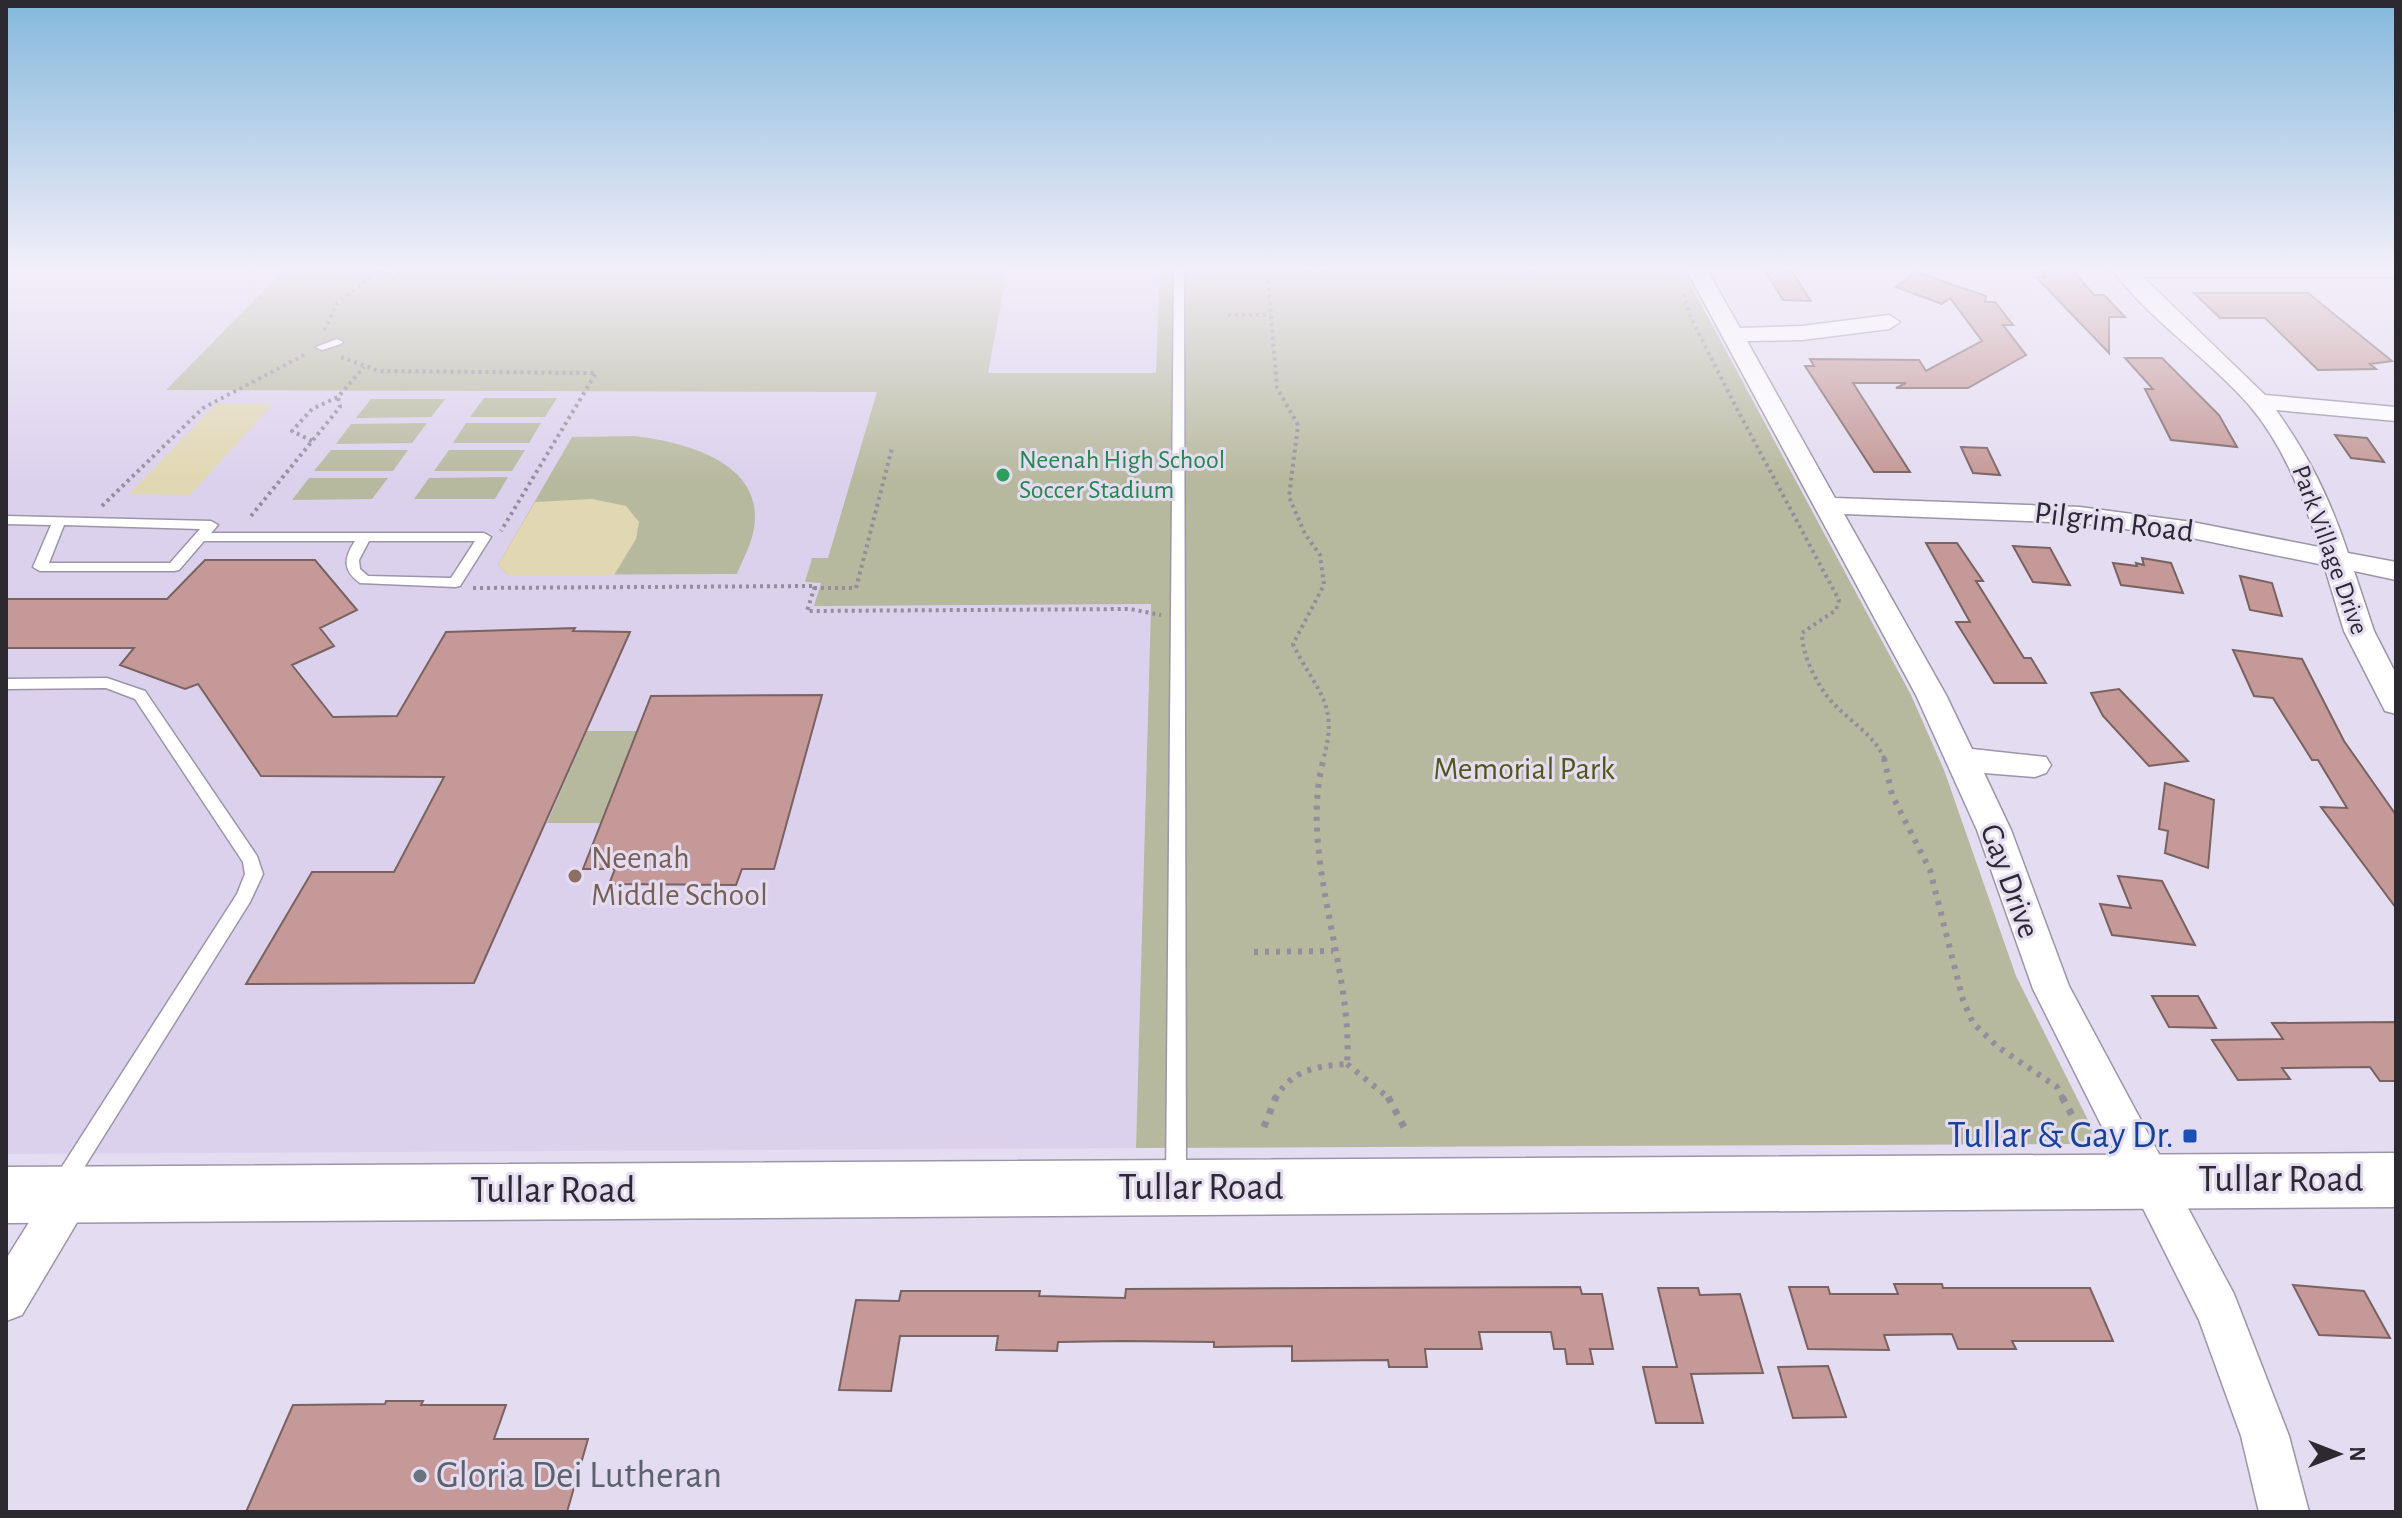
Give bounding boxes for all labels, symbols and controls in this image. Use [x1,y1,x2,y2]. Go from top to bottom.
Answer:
place label: Neenah High School Soccer Stadium [1019,447,1225,503]
street label: Park Village Drive [2287,462,2373,638]
marker: Neenah High School Soccer Stadium [994,466,1012,484]
street label: Pilgrim Road [2032,496,2196,548]
park label: Memorial Park [1433,753,1615,785]
street label: Gay Drive [1975,820,2045,942]
place label: Neenah Middle School [591,842,768,911]
marker: Neenah Middle School [566,867,584,885]
place label: Tullar & Gay Dr. [1947,1117,2174,1155]
marker: Tullar & Gay Dr. [2181,1127,2199,1145]
street label: Tullar Road [2198,1161,2364,1199]
street label: Tullar Road [1118,1169,1284,1207]
street label: Tullar Road [470,1172,636,1210]
north arrow [2298,1414,2378,1494]
text: N [2346,1446,2368,1462]
place label: Gloria Dei Lutheran [436,1457,722,1495]
marker: Gloria Dei Lutheran [411,1467,429,1485]

